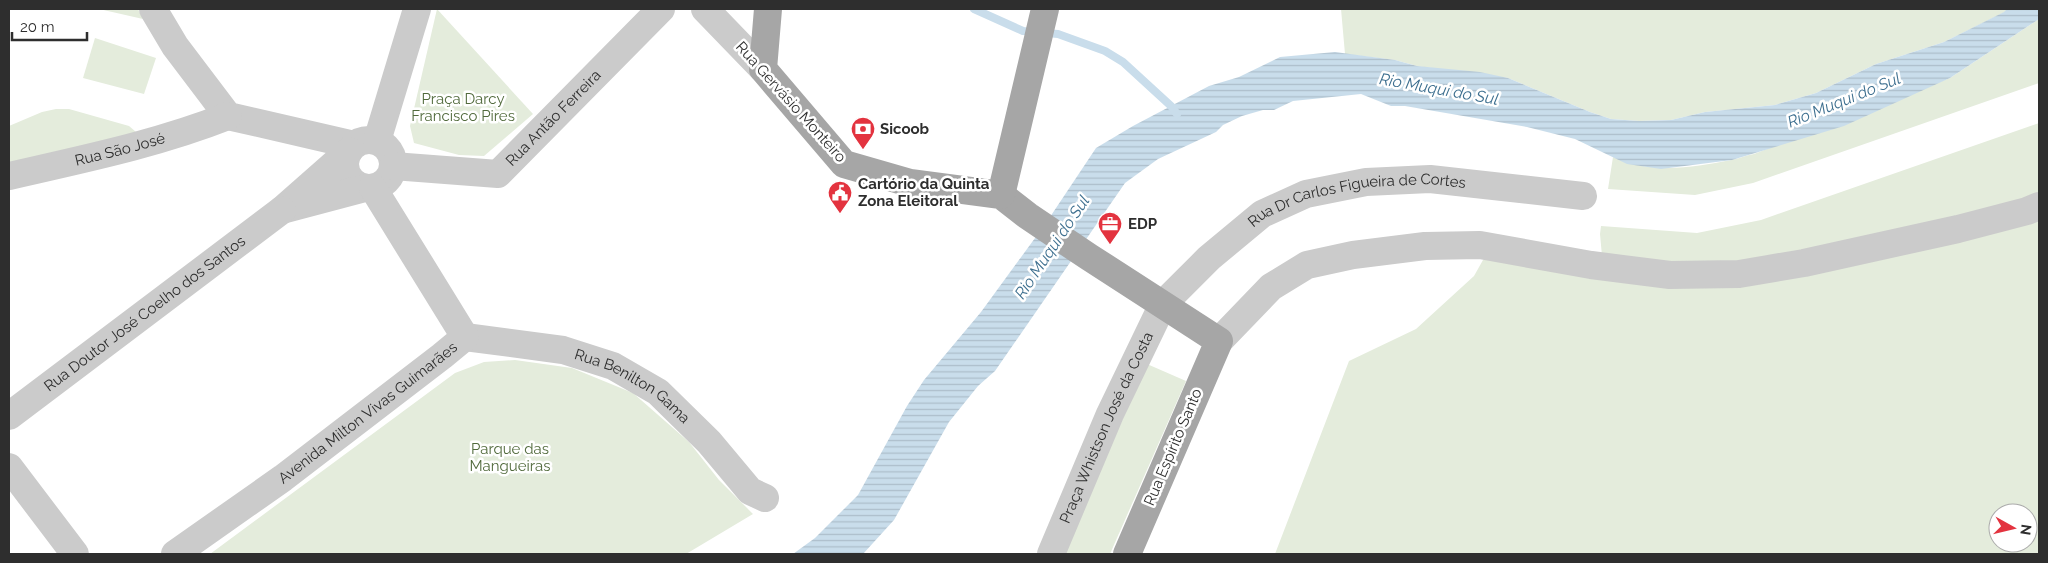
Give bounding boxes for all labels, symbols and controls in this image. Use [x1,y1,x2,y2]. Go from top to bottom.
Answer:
scale bar [12,10,88,42]
text: 20 m [20,18,55,36]
street label: Rua Gervásio Monteiro [732,38,850,166]
street label: Rua Antão Ferreira [502,66,605,170]
water label: Rio Muqui do Sul [1378,69,1500,109]
water label: Rio Muqui do Sul [1785,69,1903,131]
park label: Praça Darcy Francisco Pires [411,90,515,125]
bank icon: Sicoob [850,116,876,150]
place label: Sicoob [880,120,930,138]
street label: Rua São José [73,129,167,170]
street label: Rua Dr Carlos Figueira de Cortes [1244,170,1467,231]
place label: Cartório da Quinta Zona Eleitoral [858,175,990,210]
public building icon: Cartório da Quinta Zona Eleitoral [827,180,853,214]
water label: Rio Muqui do Sul [1010,192,1094,302]
office icon: EDP [1097,211,1123,245]
place label: EDP [1128,215,1158,233]
street label: Rua Doutor José Coelho dos Santos [41,232,249,395]
street label: Praça Whistson José da Costa [1056,329,1157,526]
street label: Avenida Milton Vivas Guimarães [275,338,461,487]
street label: Rua Benilton Gama [572,345,694,427]
street label: Rua Espírito Santo [1140,386,1206,508]
park label: Parque das Mangueiras [470,440,550,475]
north arrow [1988,503,2038,553]
text: N [2017,523,2035,536]

